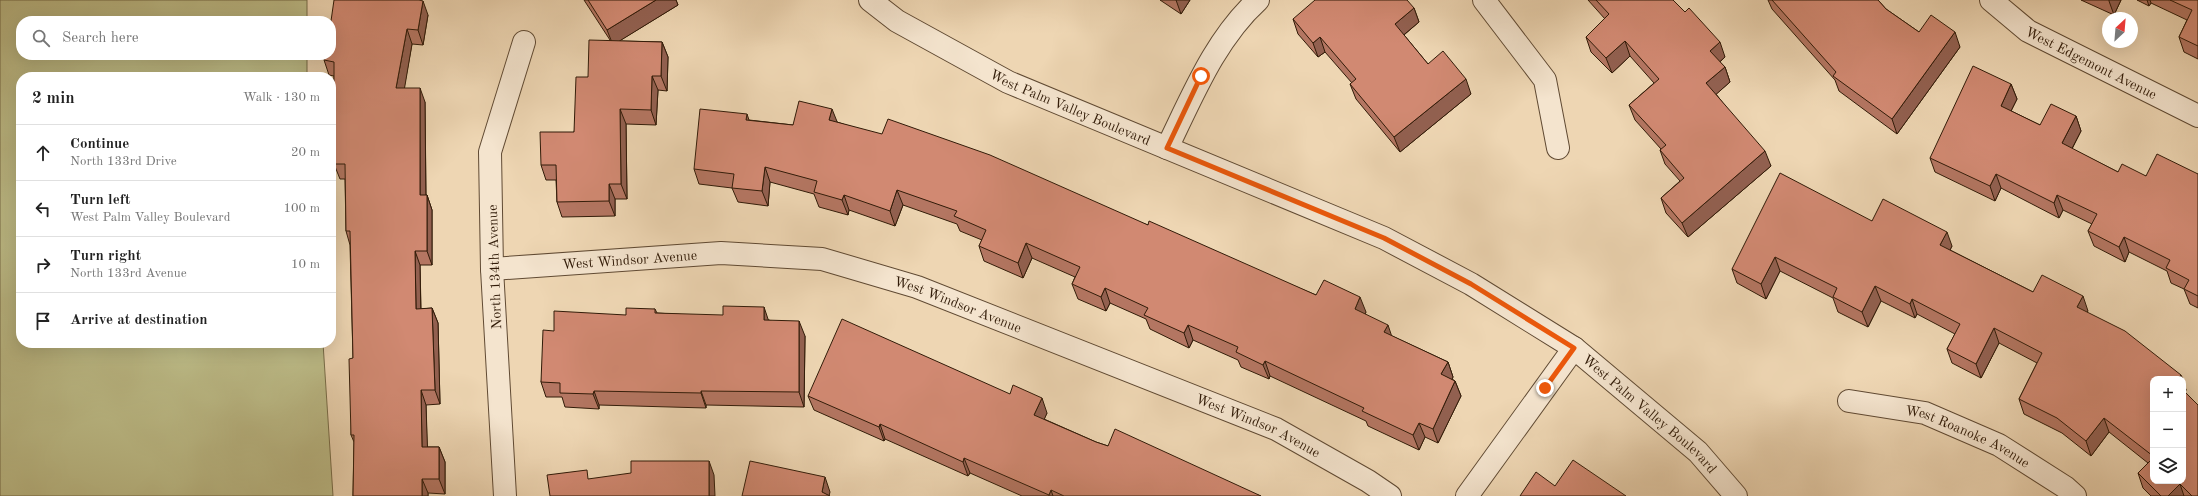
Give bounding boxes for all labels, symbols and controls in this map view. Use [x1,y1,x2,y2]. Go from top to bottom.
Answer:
north arrow [2102,12,2138,48]
search box [16,16,336,60]
street label: West Edgemont Avenue [2023,25,2159,102]
icon: search [30,27,52,49]
text: Search here [62,31,139,46]
street label: West Palm Valley Boulevard [987,67,1152,148]
route start [1192,67,1210,85]
text: 2 min [32,90,75,107]
text: Walk · 130 m [243,91,320,104]
text: Continue [70,137,129,152]
icon: ahead [32,142,54,164]
text: 20 m [291,146,320,159]
text: North 133rd Drive [70,155,177,168]
text: Turn left [70,193,130,208]
icon: left [32,198,54,220]
text: 100 m [283,202,320,215]
street label: North 134th Avenue [486,204,504,330]
text: West Palm Valley Boulevard [70,211,230,224]
text: Turn right [70,249,141,264]
street label: West Windsor Avenue [562,249,698,272]
icon: right [32,254,54,276]
text: 10 m [291,258,320,271]
text: North 133rd Avenue [70,267,187,280]
street label: West Windsor Avenue [892,275,1023,336]
icon: arrive [32,310,54,332]
text: Arrive at destination [70,313,208,328]
street label: West Palm Valley Boulevard [1580,352,1719,476]
map controls [2150,376,2186,484]
button: + [2150,376,2186,412]
route end [1536,379,1554,397]
street label: West Windsor Avenue [1194,392,1322,460]
street label: West Roanoke Avenue [1904,404,2032,471]
button: − [2150,412,2186,448]
button: layers [2150,448,2186,484]

